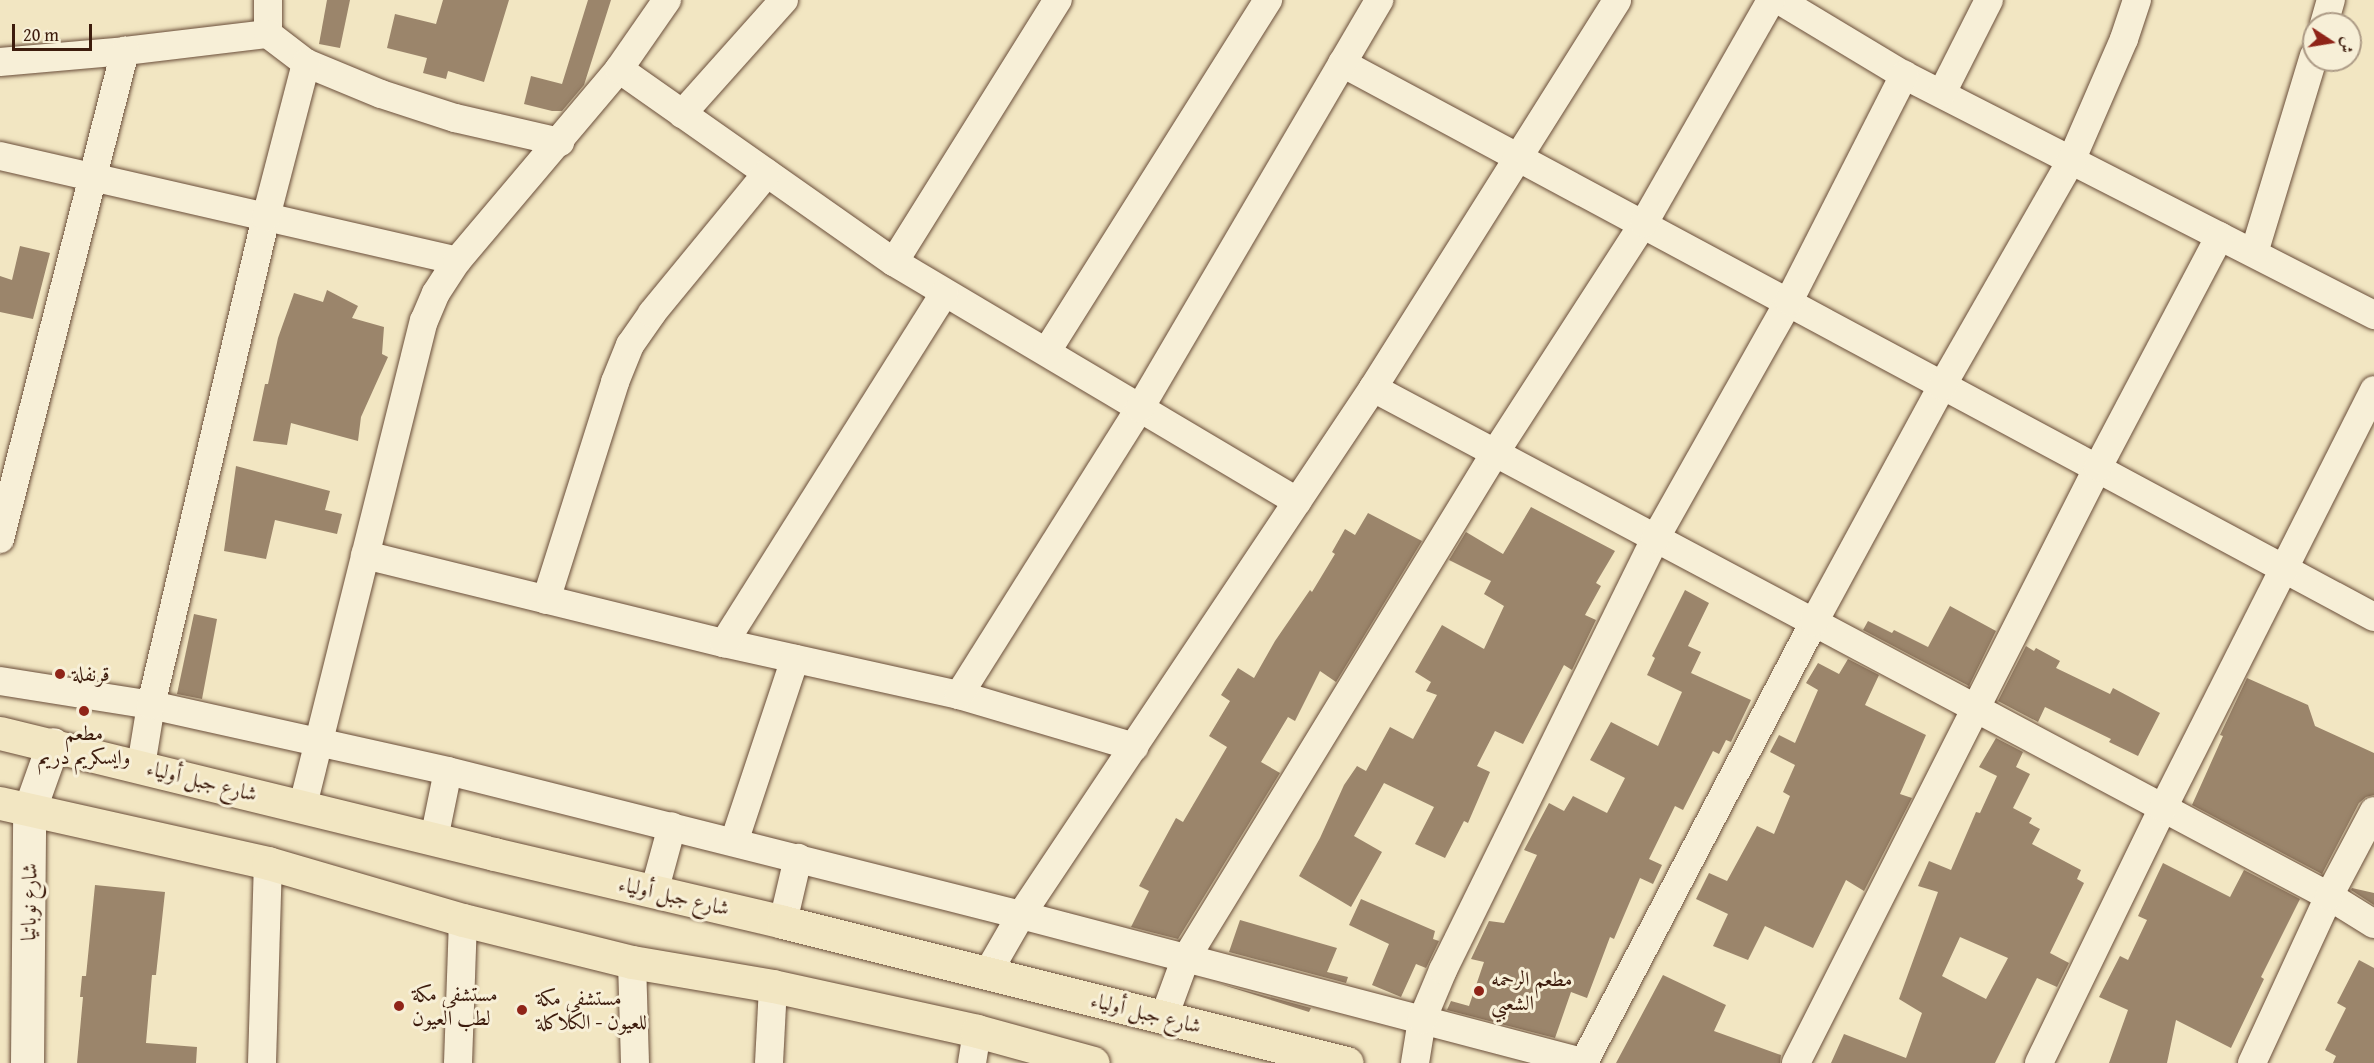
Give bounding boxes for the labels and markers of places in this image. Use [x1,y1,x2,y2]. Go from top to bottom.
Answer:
place label: قرنفلة [72,661,110,687]
marker: قرنفلة [53,667,67,681]
marker: مطعم وايسكريم دريم [77,704,91,718]
place label: مطعم وايسكريم دريم [38,720,130,770]
place label: مطعم الرحمه الشعبي [1491,966,1573,1016]
place label: مستشفى مكة لطب العيون [412,981,498,1031]
marker: مطعم الرحمه الشعبي [1472,984,1486,998]
place label: مستشفى مكة للعيون - الكلاكلة [536,985,647,1035]
marker: مستشفى مكة لطب العيون [390,997,408,1015]
marker: مستشفى مكة للعيون - الكلاكلة [513,1001,531,1019]

